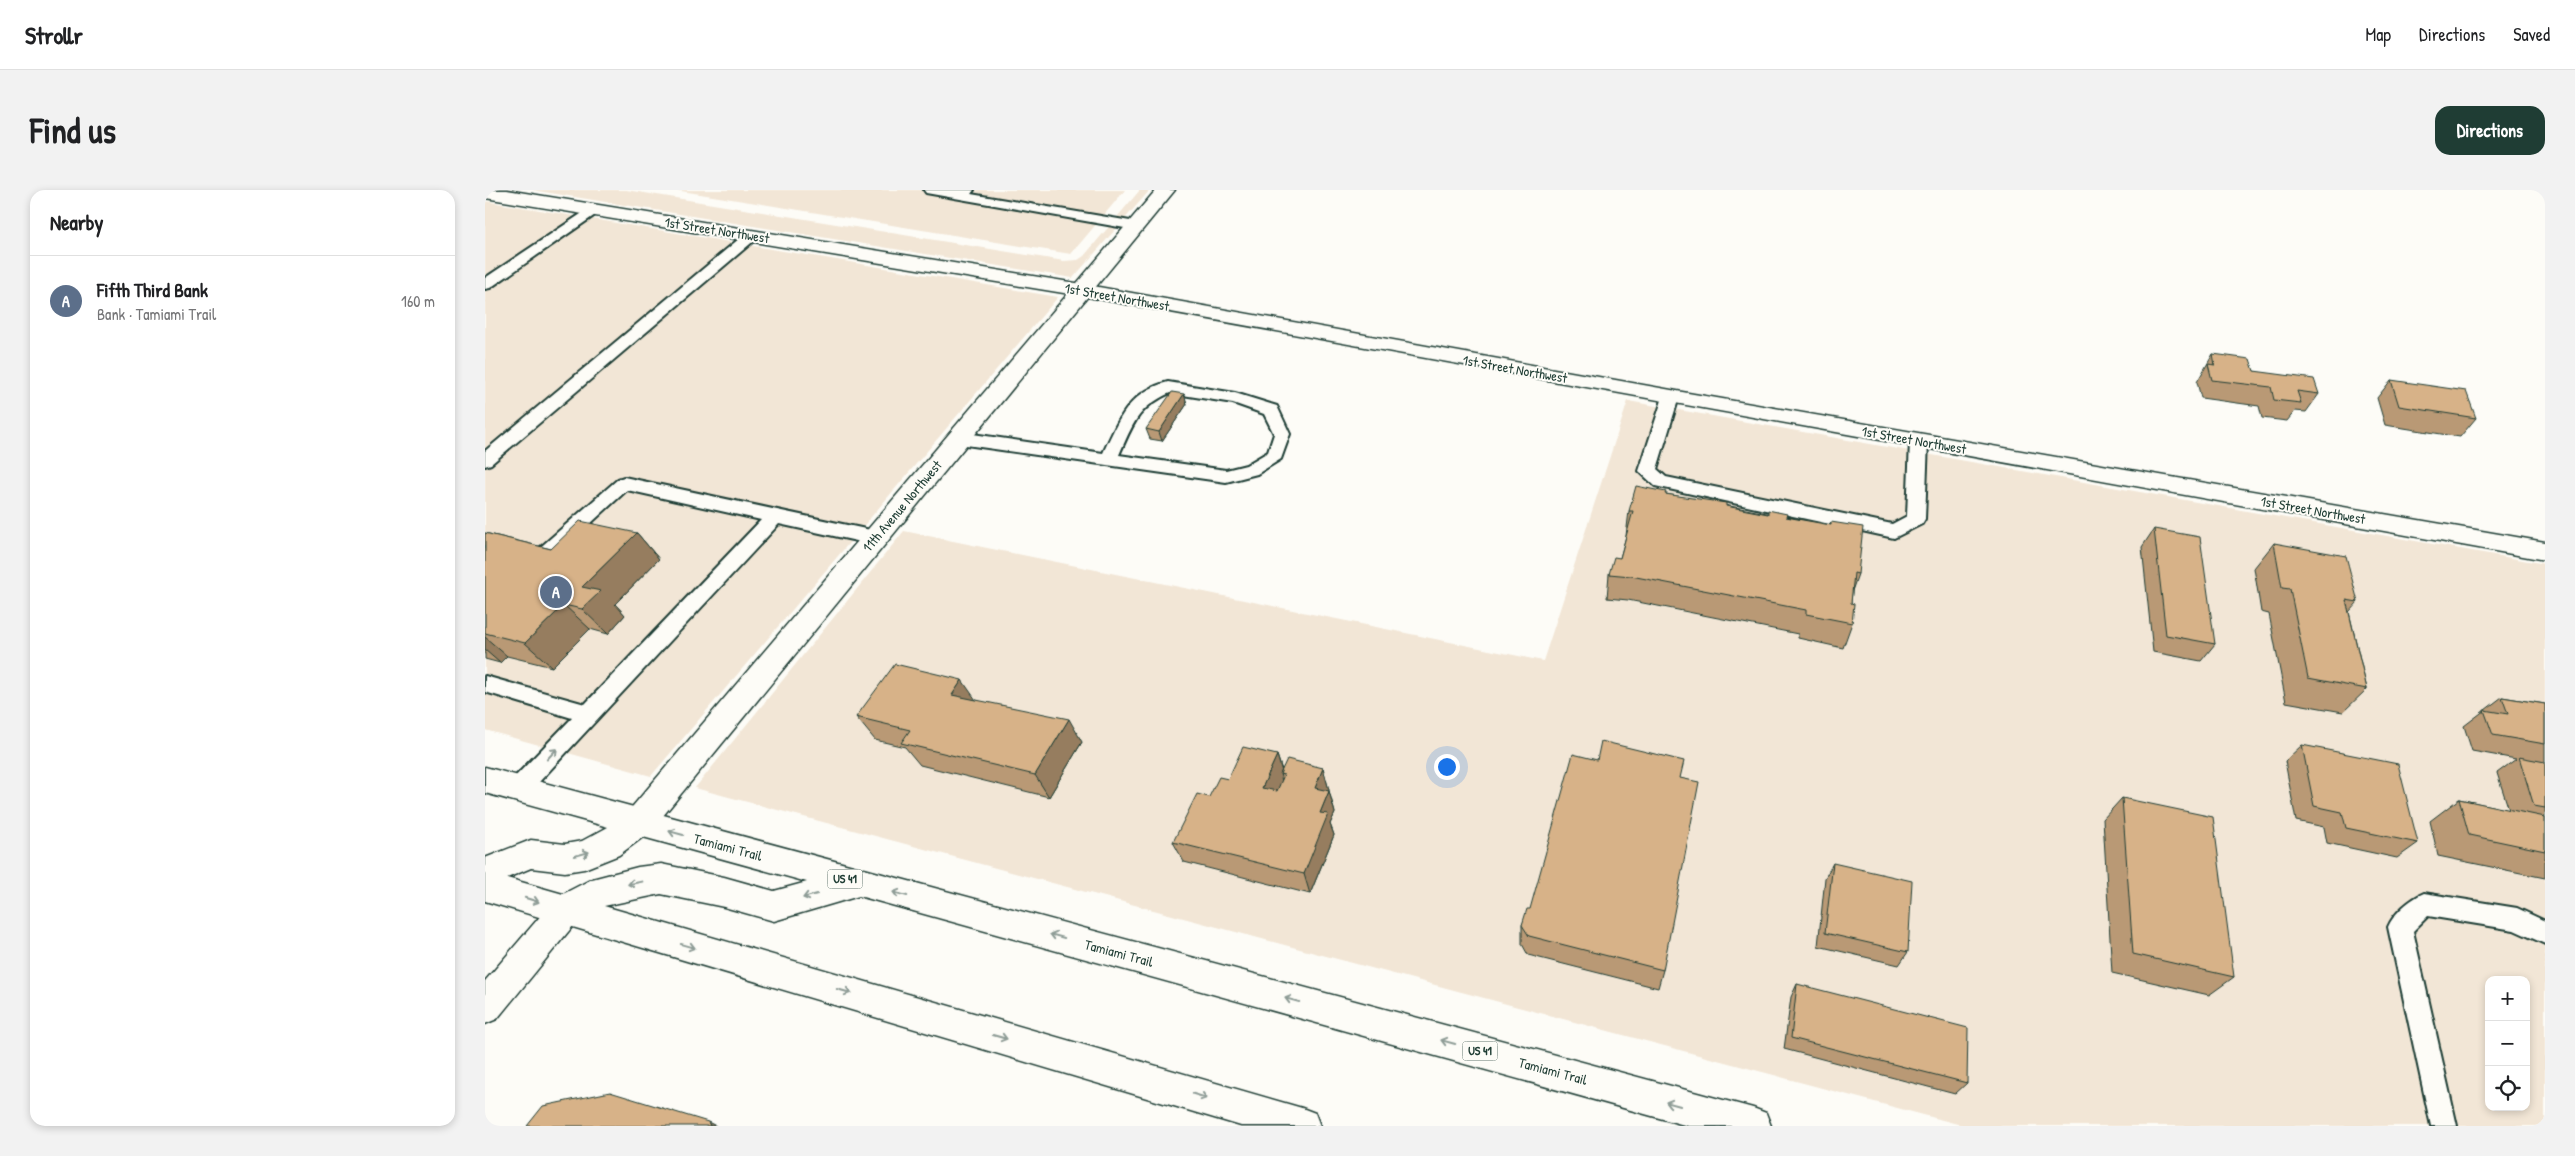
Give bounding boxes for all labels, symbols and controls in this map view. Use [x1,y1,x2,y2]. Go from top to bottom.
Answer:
text: Strollr [25,19,83,51]
text: Map [2366,22,2391,47]
text: Directions [2419,22,2485,47]
text: Saved [2513,22,2550,47]
button: Directions [2435,106,2545,155]
text: Find us [30,107,116,154]
text: Nearby [50,208,103,237]
street label: 1st Street Northwest [663,212,771,247]
text: Fifth Third Bank [97,277,208,303]
street label: 1st Street Northwest [1063,278,1171,315]
text: A [62,290,70,312]
text: 160 m [401,290,435,312]
text: Bank · Tamiami Trail [97,303,216,325]
street label: 1st Street Northwest [1461,350,1569,387]
street label: 1st Street Northwest [1860,421,1968,458]
street label: 11th Avenue Northwest [858,456,946,556]
street label: 1st Street Northwest [2259,491,2367,528]
pin: A [540,573,572,611]
one-way arrow [546,747,558,760]
your location [1434,754,1460,780]
one-way arrow [668,828,684,838]
street label: Tamiami Trail [692,828,765,865]
one-way arrow [574,849,590,859]
road number: US 41 [827,870,863,889]
one-way arrow [628,878,644,888]
one-way arrow [893,889,909,898]
one-way arrow [803,891,819,901]
one-way arrow [523,896,539,906]
one-way arrow [1050,931,1066,940]
street label: Tamiami Trail [1083,934,1156,971]
one-way arrow [679,941,695,951]
map controls [2485,976,2530,1111]
button: + [2485,976,2530,1021]
one-way arrow [835,987,851,997]
one-way arrow [1284,994,1300,1004]
button: − [2485,1021,2530,1066]
one-way arrow [991,1032,1007,1042]
one-way arrow [1441,1037,1457,1047]
road number: US 41 [1463,1041,1497,1060]
street label: Tamiami Trail [1517,1052,1590,1089]
button: locate [2485,1066,2530,1111]
one-way arrow [1191,1091,1207,1101]
one-way arrow [1665,1099,1681,1108]

